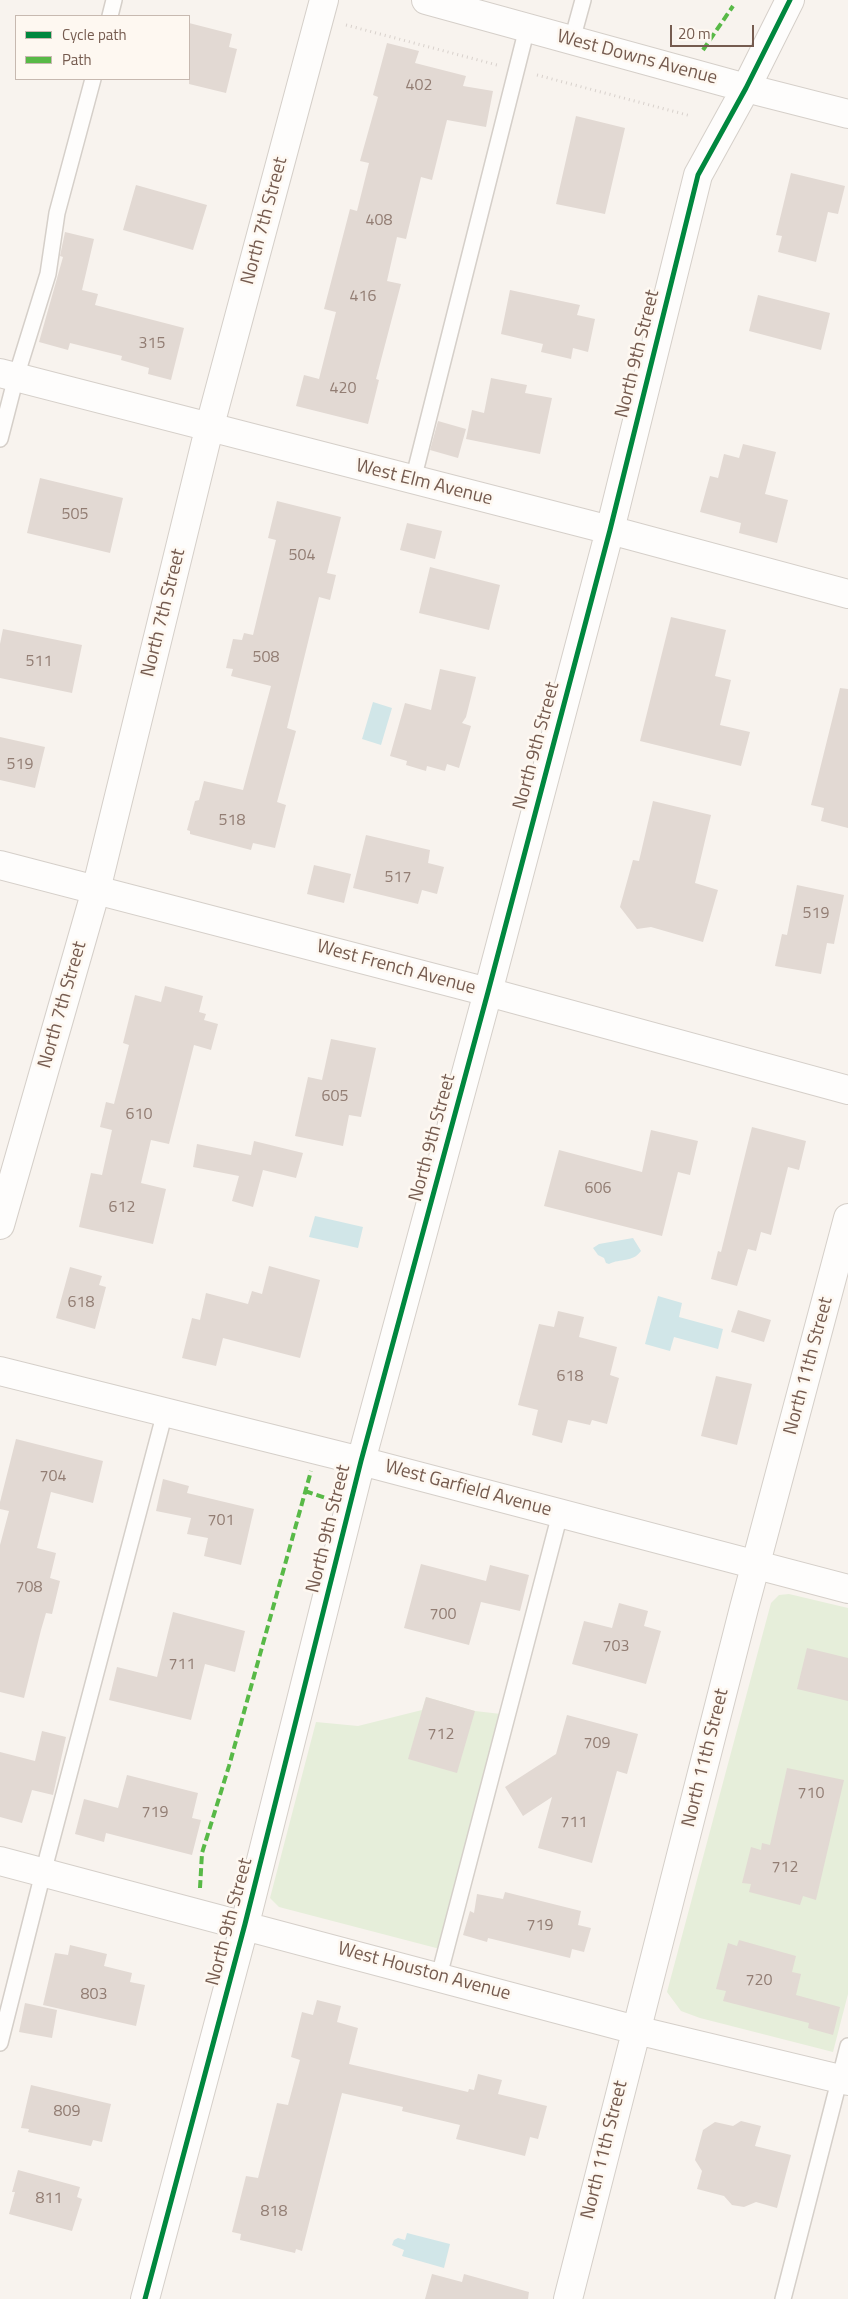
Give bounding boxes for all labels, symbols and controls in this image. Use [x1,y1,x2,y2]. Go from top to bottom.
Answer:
legend [15,15,190,80]
scale bar [673,15,757,47]
text: 20 m [678,22,711,45]
text: Cycle path [62,23,127,46]
street label: West Downs Avenue [554,26,720,90]
text: Path [62,48,92,71]
house number: 402 [406,76,432,96]
street label: North 7th Street [237,155,293,287]
house number: 408 [366,211,392,231]
house number: 416 [350,287,376,307]
street label: North 9th Street [611,288,665,420]
house number: 315 [139,334,165,354]
house number: 420 [330,379,356,399]
street label: West Elm Avenue [353,455,495,511]
house number: 505 [62,505,88,525]
house number: 504 [289,546,315,566]
street label: North 7th Street [137,547,191,679]
house number: 508 [253,648,279,668]
house number: 511 [26,652,52,672]
street label: North 9th Street [509,680,565,812]
house number: 519 [7,755,33,775]
house number: 518 [219,811,245,831]
house number: 517 [385,868,411,888]
house number: 519 [803,904,829,924]
street label: West French Avenue [314,936,478,1000]
street label: North 7th Street [34,939,92,1071]
street label: North 9th Street [405,1072,461,1204]
house number: 605 [322,1087,348,1107]
house number: 610 [126,1105,152,1125]
house number: 606 [585,1179,611,1199]
house number: 612 [109,1198,135,1218]
house number: 618 [68,1293,94,1313]
street label: North 11th Street [780,1295,838,1437]
house number: 618 [557,1367,583,1387]
street label: West Garfield Avenue [382,1456,554,1522]
street label: North 9th Street [302,1463,356,1595]
house number: 704 [40,1467,66,1487]
house number: 701 [208,1511,234,1531]
house number: 708 [16,1578,42,1598]
house number: 700 [430,1605,456,1625]
house number: 703 [603,1637,629,1657]
house number: 711 [169,1655,195,1675]
street label: North 11th Street [678,1686,734,1830]
house number: 712 [428,1725,454,1745]
house number: 709 [584,1734,610,1754]
house number: 710 [798,1784,824,1804]
house number: 719 [142,1803,168,1823]
house number: 711 [561,1813,587,1833]
street label: North 9th Street [202,1856,258,1988]
house number: 712 [772,1858,798,1878]
house number: 719 [527,1916,553,1936]
street label: West Houston Avenue [335,1938,513,2006]
house number: 720 [746,1971,772,1991]
house number: 803 [81,1985,107,2005]
street label: North 11th Street [577,2078,633,2222]
house number: 809 [54,2102,80,2122]
house number: 811 [36,2189,62,2209]
house number: 818 [261,2202,287,2222]

